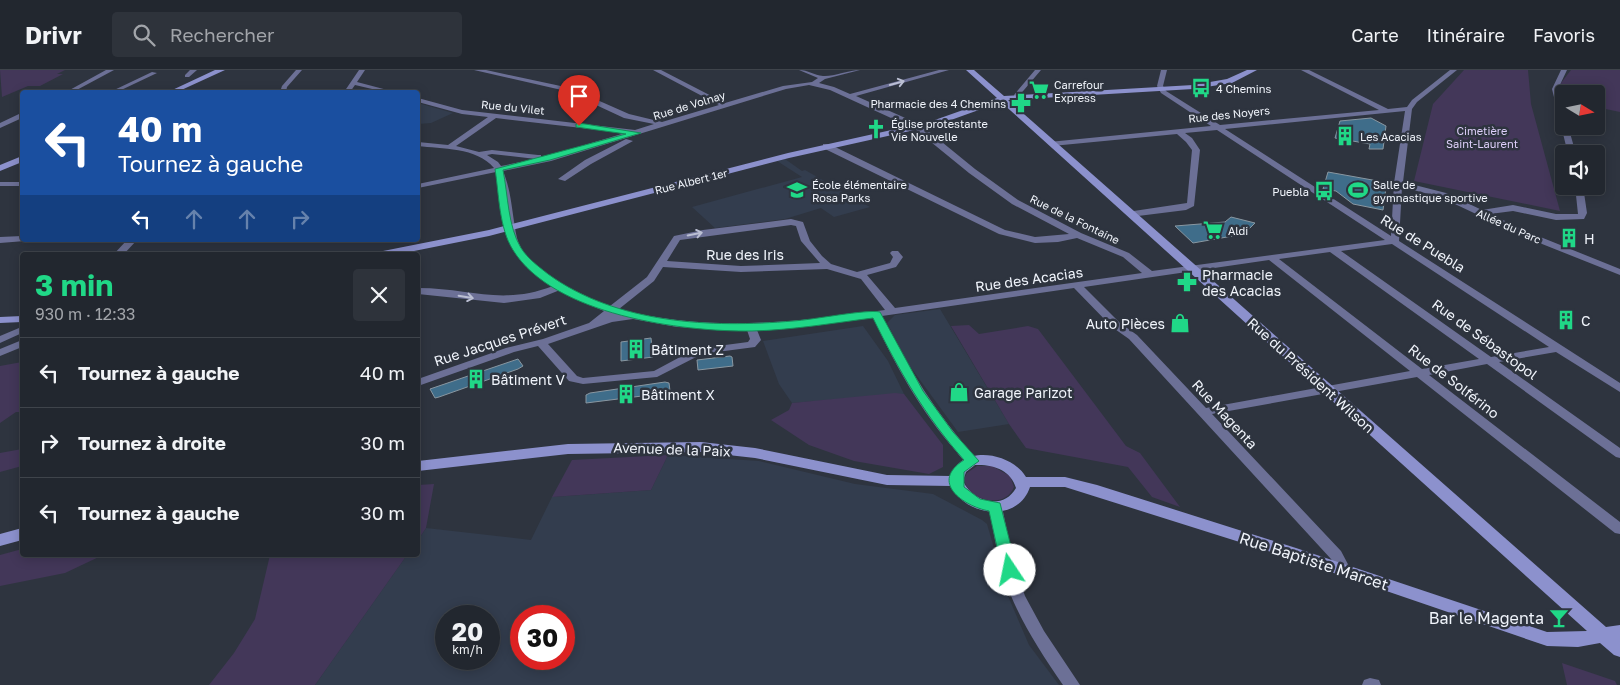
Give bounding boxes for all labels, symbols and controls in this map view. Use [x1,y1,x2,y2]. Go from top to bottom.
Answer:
search box [112,12,462,57]
text: Drivr [25,20,82,49]
icon: search [130,21,158,49]
text: Rechercher [170,23,274,46]
text: Carte [1351,24,1399,46]
text: Itinéraire [1427,24,1505,46]
text: Favoris [1533,24,1595,46]
pin [558,75,600,126]
bus stop icon: 4 Chemins [1190,77,1212,99]
one-way arrow [888,78,904,88]
place label: Carrefour Express [1054,78,1105,104]
supermarket icon: Carrefour Express [1028,79,1050,101]
icon: arrive [565,82,593,110]
place label: 4 Chemins [1216,82,1272,95]
north arrow [1555,85,1605,135]
map controls [1555,85,1605,195]
street label: Rue de Volnay [651,88,727,122]
pharmacy icon: Pharmacie des 4 Chemins [1010,92,1032,114]
street label: Rue du Vilet [481,97,545,117]
place label: Pharmacie des 4 Chemins [870,97,1006,110]
street label: Rue des Noyers [1188,103,1271,125]
text: 40 m [118,108,202,150]
icon: left [35,110,100,175]
place label: Église protestante Vie Nouvelle [891,117,988,143]
church icon: Église protestante Vie Nouvelle [865,118,887,140]
park label: Cimetière Saint-Laurent [1446,124,1518,150]
building icon: Les Acacias [1334,125,1356,147]
place label: Les Acacias [1360,130,1422,143]
button: sound [1555,145,1605,195]
text: Tournez à gauche [118,150,303,177]
street label: Rue Albert 1er [653,166,729,196]
place label: École élémentaire Rosa Parks [812,178,907,204]
place label: Salle de gymnastique sportive [1373,178,1488,204]
school or university icon: École élémentaire Rosa Parks [786,179,808,201]
sports icon: Salle de gymnastique sportive [1347,179,1369,201]
bus stop icon: Puebla [1313,180,1335,202]
place label: Puebla [1272,185,1309,198]
street label: Rue de la Fontaine [1028,192,1122,246]
icon: left [127,205,155,233]
icon: ahead [180,205,208,233]
icon: ahead [233,205,261,233]
icon: right [286,205,314,233]
street label: Allée du Parc [1475,206,1543,246]
street label: Rue de Puebla [1378,210,1468,276]
supermarket icon: Aldi [1202,219,1224,241]
place label: Aldi [1228,224,1248,237]
building icon: H [1558,227,1580,249]
one-way arrow [687,229,703,238]
place label: H [1584,230,1595,247]
street label: Rue des Iris [706,246,784,263]
street label: Rue des Acacias [974,263,1084,295]
place label: Pharmacie des Acacias [1202,266,1281,299]
text: 3 min [35,267,113,303]
button: close [353,269,405,321]
pharmacy icon: Pharmacie des Acacias [1176,271,1198,293]
one-way arrow [457,292,473,302]
street label: Rue de Sébastopol [1429,295,1541,383]
text: 930 m · 12:33 [35,304,135,324]
building icon: C [1555,309,1577,331]
street label: Rue Jacques Prévert [432,311,568,369]
shop icon: Auto Pièces [1169,312,1191,334]
place label: C [1581,312,1591,329]
street label: Rue du Président Wilson [1244,314,1378,436]
place label: Auto Pièces [1086,315,1165,332]
building icon: Bâtiment Z [625,338,647,360]
street label: Rue de Solférino [1405,340,1503,422]
place label: Bâtiment Z [651,341,724,358]
icon: left [35,359,63,387]
text: Tournez à gauche [78,361,239,384]
text: 40 m [360,361,405,384]
building icon: Bâtiment V [465,368,487,390]
place label: Bâtiment V [491,371,566,388]
street label: Rue Magenta [1189,376,1261,452]
shop icon: Garage Parizot [948,381,970,403]
building icon: Bâtiment X [615,383,637,405]
place label: Garage Parizot [974,384,1073,401]
place label: Bâtiment X [641,386,715,403]
icon: right [35,429,63,457]
text: Tournez à droite [78,431,226,454]
text: 30 m [361,431,405,454]
street label: Avenue de la Paix [613,438,731,460]
icon: left [35,499,63,527]
text: Tournez à gauche [78,501,239,524]
text: 30 m [361,501,405,524]
street label: Rue Baptiste Marcet [1237,528,1391,594]
position arrow [983,543,1035,595]
speed limit sign: 30 [510,605,575,670]
bar icon: Bar le Magenta [1548,607,1570,629]
place label: Bar le Magenta [1429,608,1544,628]
text: 20 [452,616,483,647]
text: km/h [452,642,483,657]

